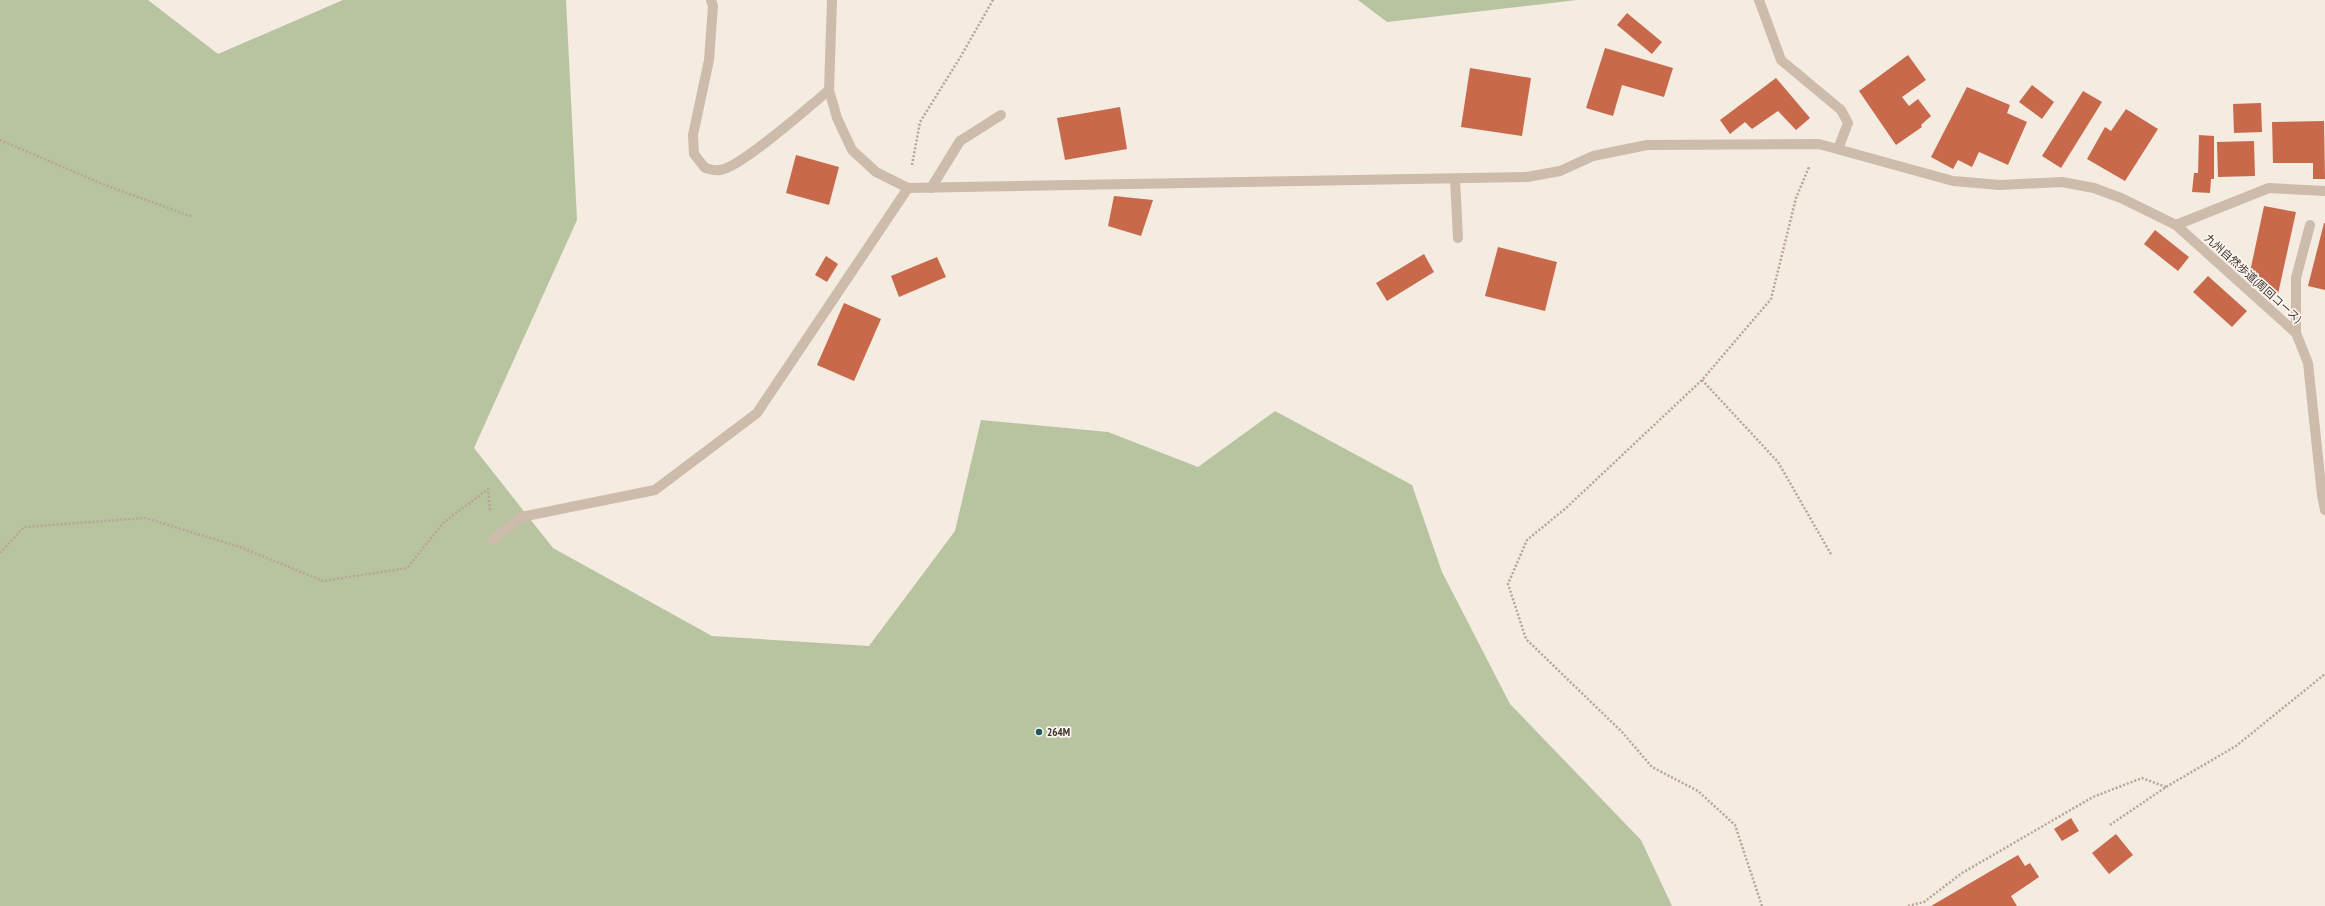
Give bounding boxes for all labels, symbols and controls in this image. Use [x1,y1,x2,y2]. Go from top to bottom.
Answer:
street label: 九州自然歩道(周回コース) [2202,231,2305,326]
place label: 264M [1047,725,1070,739]
marker: 264M [1034,727,1044,737]

